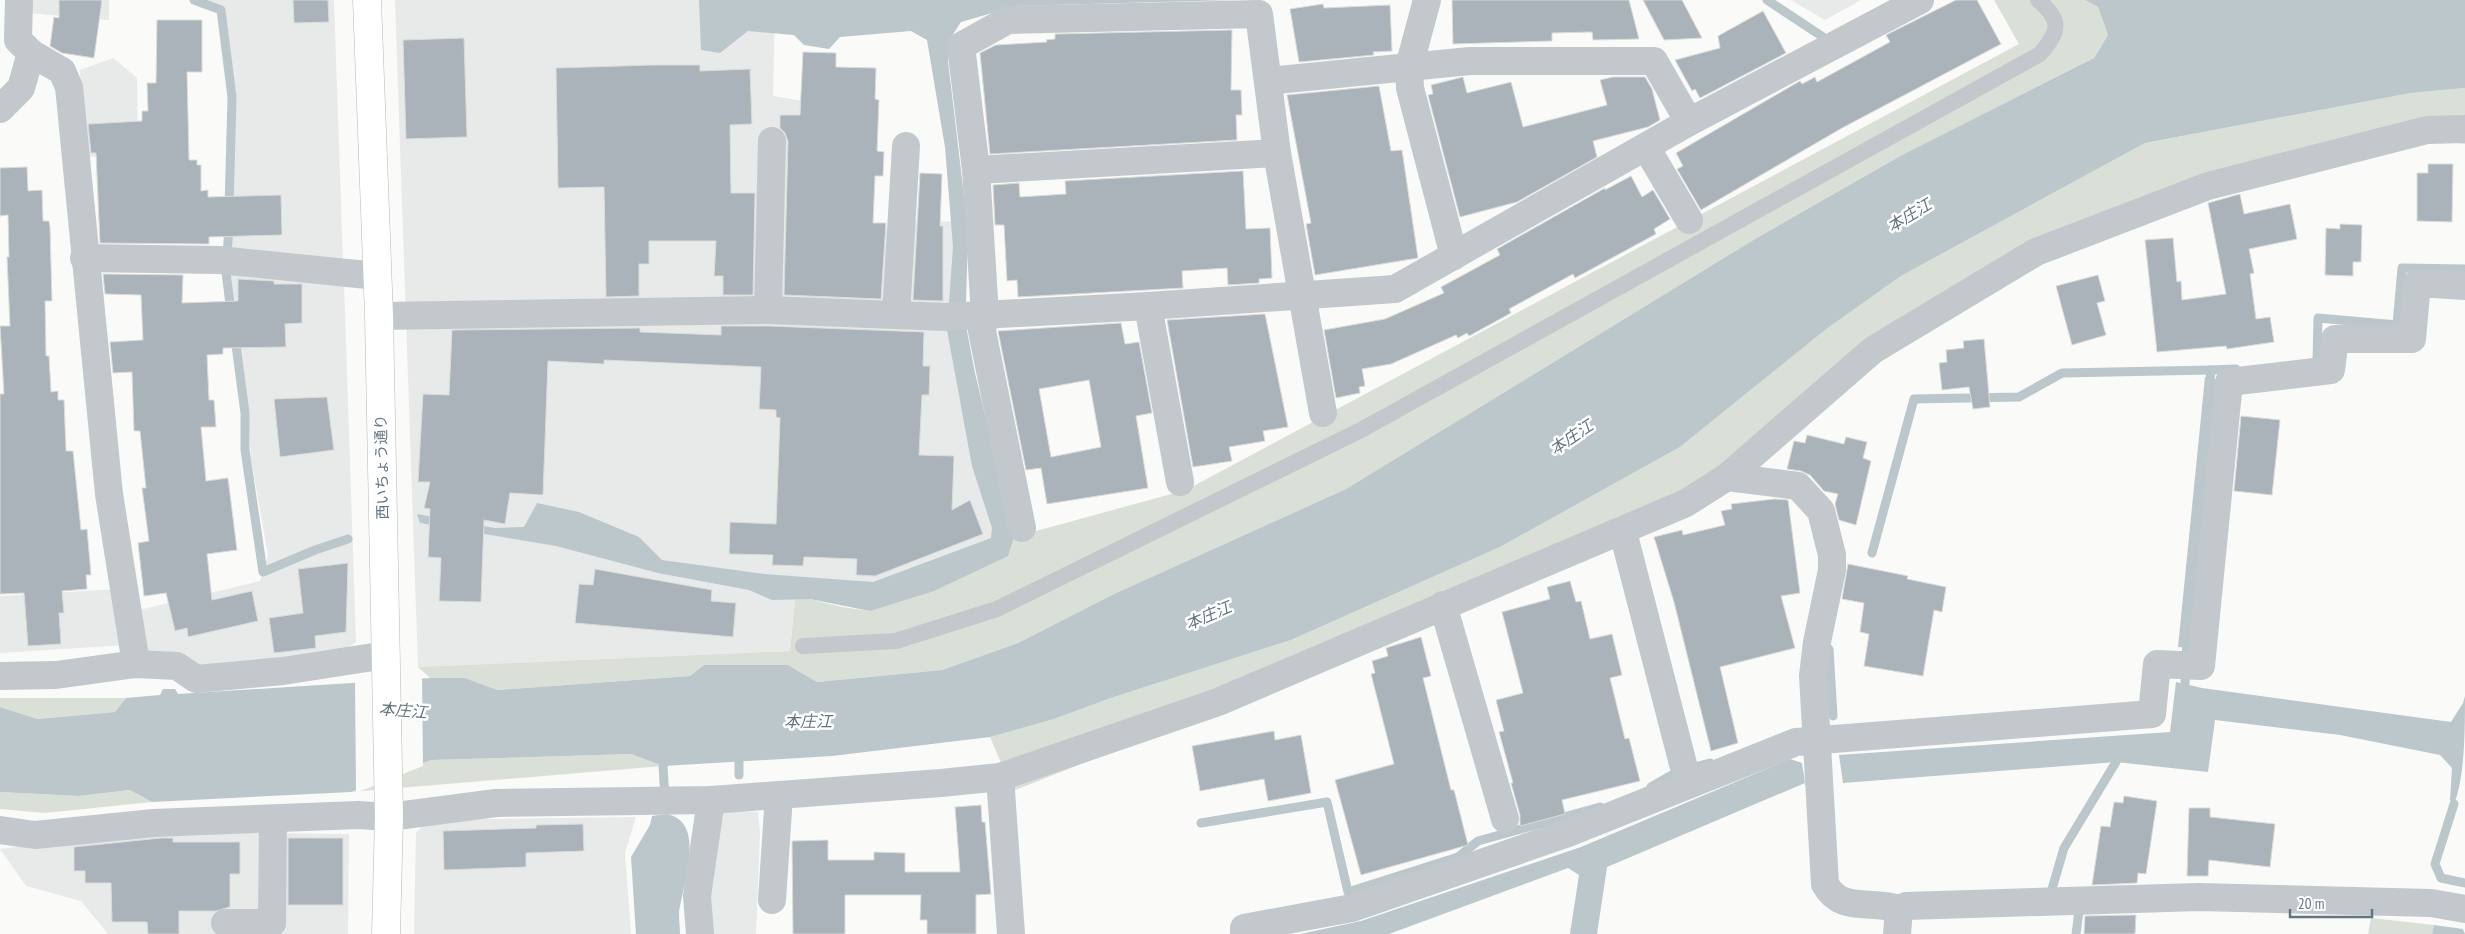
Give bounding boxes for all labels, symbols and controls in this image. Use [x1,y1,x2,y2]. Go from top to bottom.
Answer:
water label: 本庄江 [1883,193,1936,236]
street label: 西いちょう通り [371,414,392,520]
water label: 本庄江 [1546,414,1598,459]
water label: 本庄江 [1182,596,1236,634]
water label: 本庄江 [378,698,430,722]
water label: 本庄江 [784,711,834,731]
scale bar [2290,886,2372,918]
text: 20 m [2298,894,2324,913]

